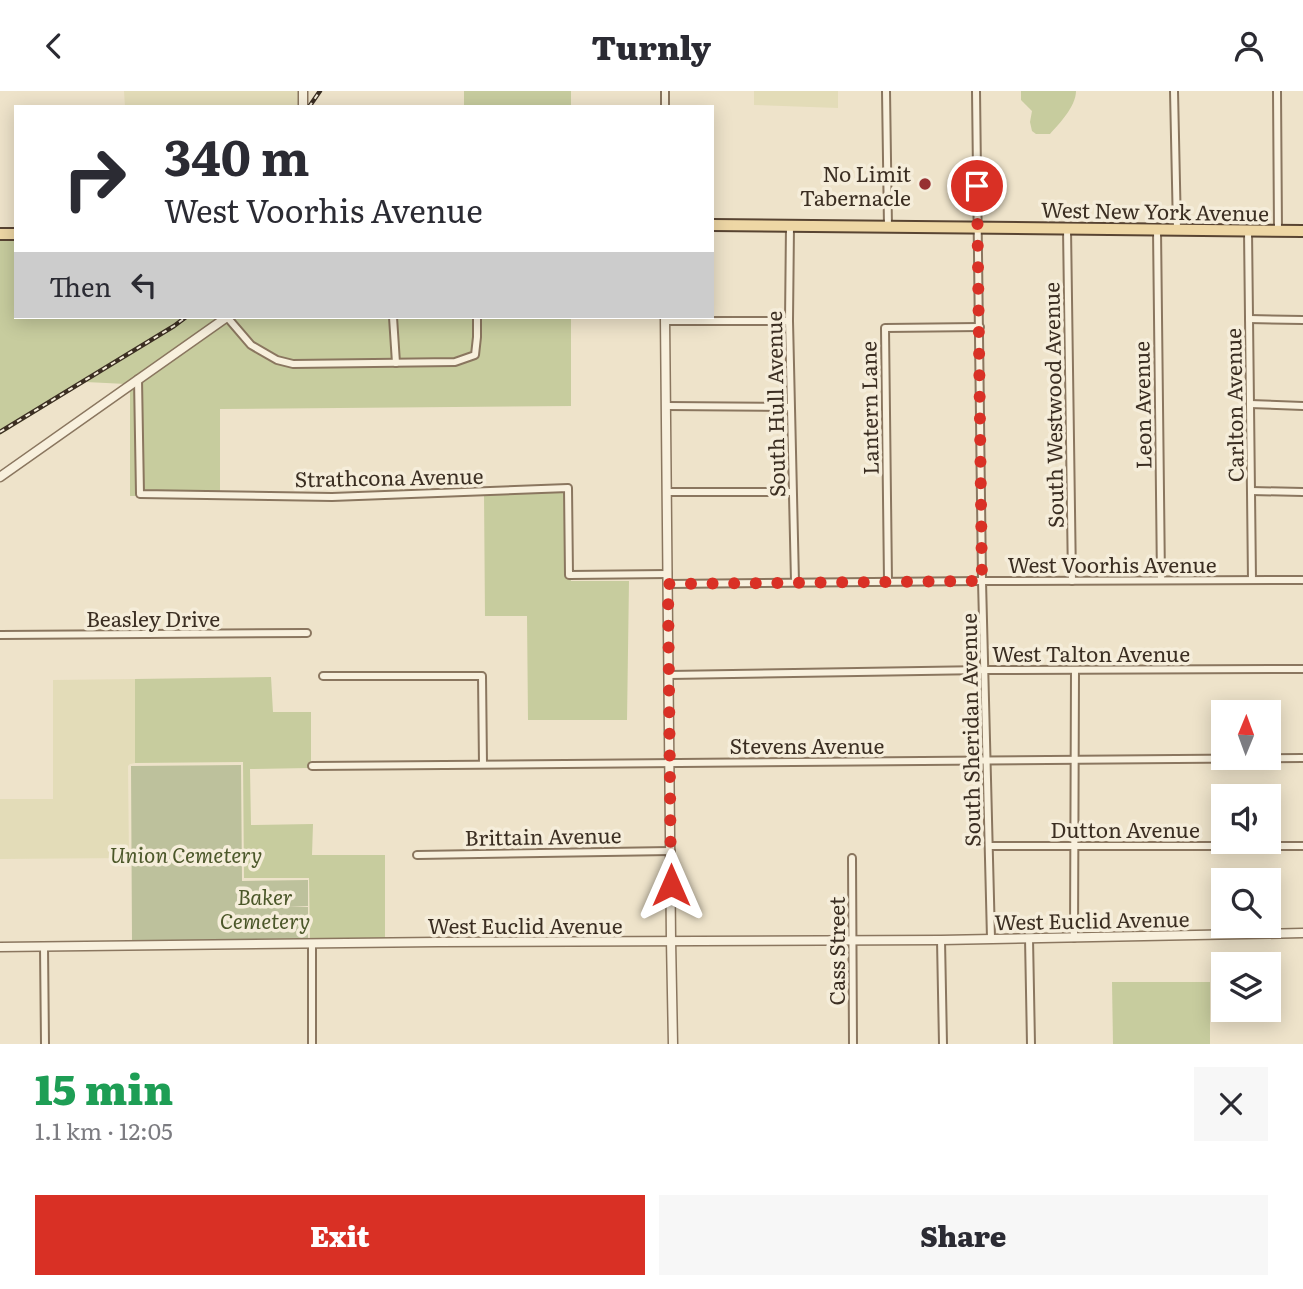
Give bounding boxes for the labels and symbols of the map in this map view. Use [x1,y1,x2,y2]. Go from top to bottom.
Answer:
pin [947,156,1007,216]
place label: No Limit Tabernacle [800,157,912,212]
marker: No Limit Tabernacle [917,176,933,192]
street label: West New York Avenue [1041,193,1270,227]
street label: South Westwood Avenue [1034,282,1070,528]
street label: South Hull Avenue [757,310,791,498]
street label: Carlton Avenue [1216,328,1250,482]
street label: Lantern Lane [851,341,885,475]
street label: Leon Avenue [1124,341,1158,469]
street label: Strathcona Avenue [294,459,484,493]
street label: West Voorhis Avenue [1007,548,1217,579]
street label: Beasley Drive [86,602,220,633]
street label: South Sheridan Avenue [951,613,987,847]
street label: West Talton Avenue [992,637,1190,668]
north arrow [1211,700,1281,770]
street label: Stevens Avenue [729,729,885,760]
street label: Dutton Avenue [1050,813,1200,844]
street label: Brittain Avenue [464,818,622,852]
park label: Union Cemetery [110,838,262,869]
position arrow [634,848,708,922]
park label: Baker Cemetery [220,880,310,935]
street label: Cass Street [820,896,851,1005]
street label: West Euclid Avenue [994,902,1190,936]
street label: West Euclid Avenue [427,909,623,940]

